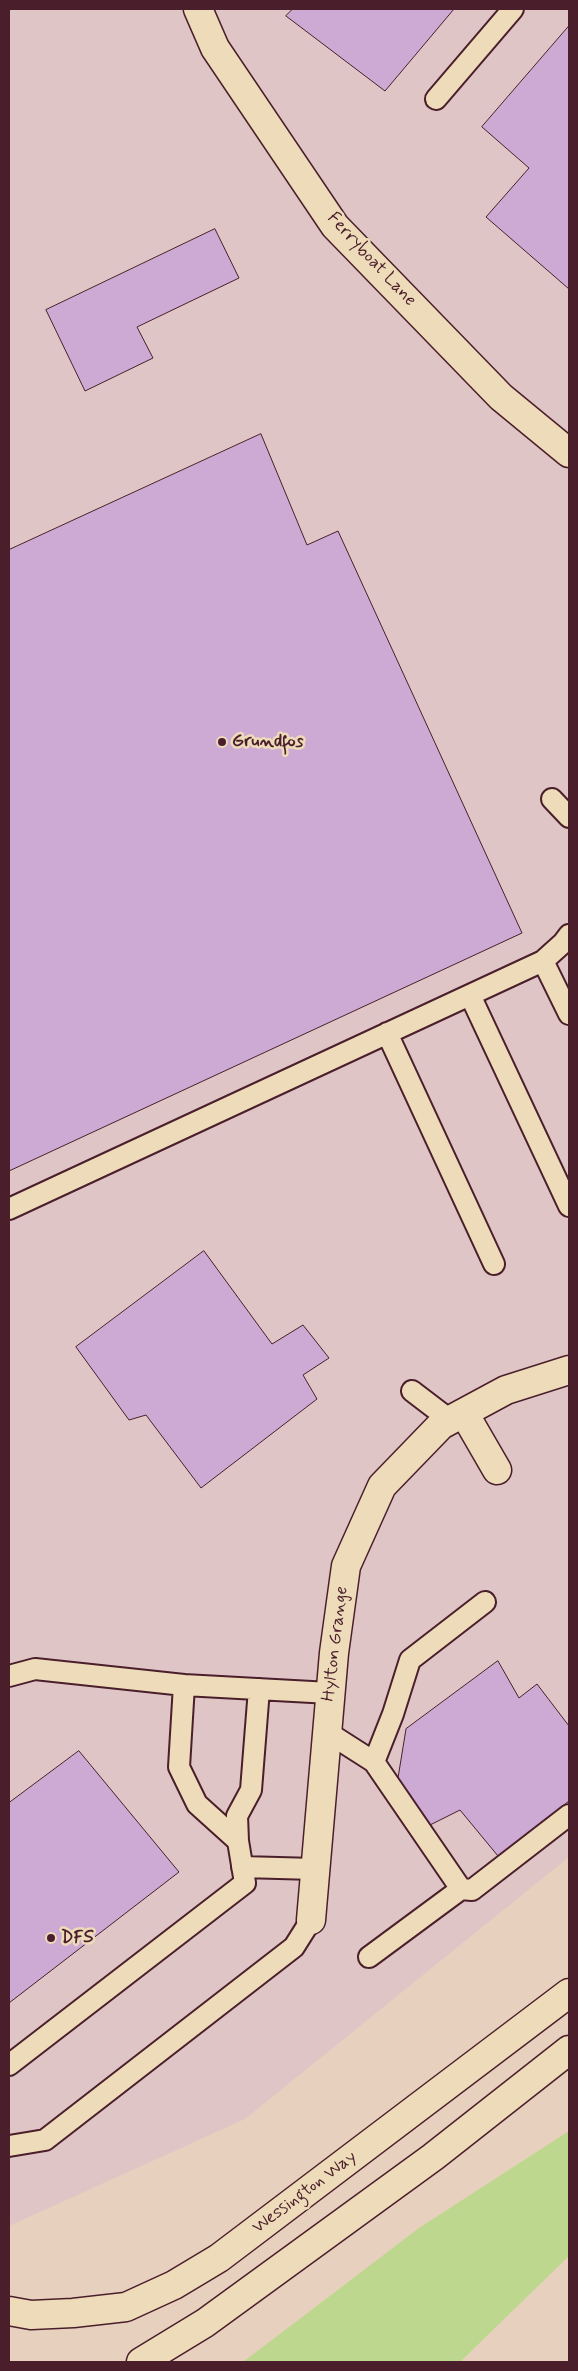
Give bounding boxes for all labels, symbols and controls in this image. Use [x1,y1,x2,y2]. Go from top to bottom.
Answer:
street label: Ferryboat Lane [322,208,420,312]
place label: Grundfos [232,731,303,753]
marker: Grundfos [216,736,228,748]
street label: Hylton Grange [318,1585,354,1703]
place label: DFS [61,1927,94,1949]
marker: DFS [45,1932,57,1944]
street label: Wessington Way [249,2147,361,2239]

